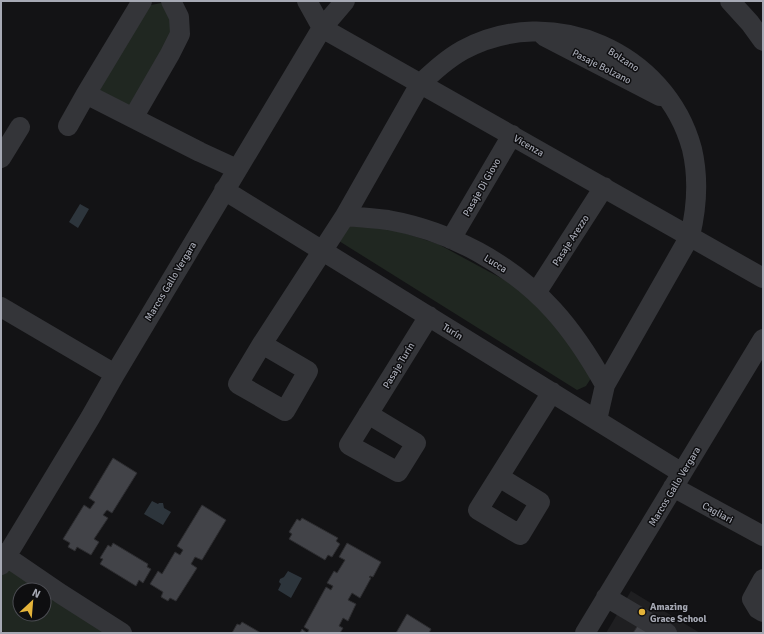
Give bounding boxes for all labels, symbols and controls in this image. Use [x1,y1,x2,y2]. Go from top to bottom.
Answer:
street label: Bolzano [606,45,641,74]
street label: Pasaje Bolzano [570,47,633,87]
street label: Vicenza [511,132,546,159]
street label: Pasaje Di Giovo [460,156,503,219]
street label: Pasaje Arezzo [550,213,592,268]
street label: Marcos Gallo Vergara [142,240,199,323]
street label: Lucca [482,252,509,276]
street label: Turín [440,321,465,343]
street label: Pasaje Turín [380,340,417,391]
street label: Marcos Gallo Vergara [646,445,703,528]
street label: Cagliari [700,500,735,526]
north arrow [12,582,52,622]
text: N [30,586,42,601]
place label: Amazing Grace School [650,601,707,625]
marker: Amazing Grace School [637,607,647,617]

